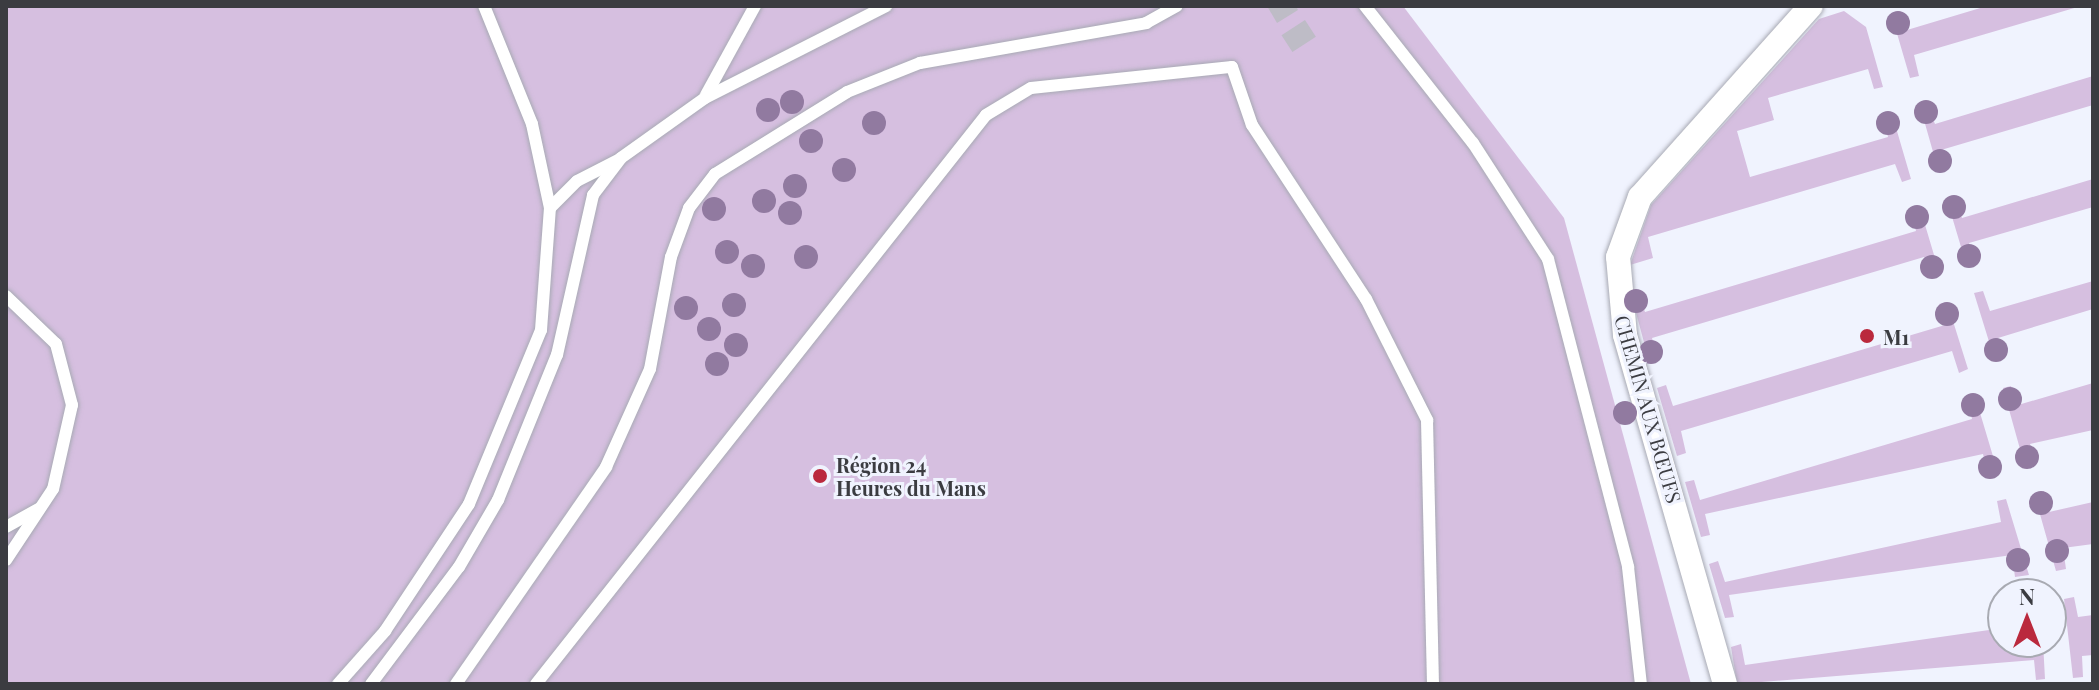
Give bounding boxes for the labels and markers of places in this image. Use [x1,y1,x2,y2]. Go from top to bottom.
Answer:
place label: M1 [1883,324,1909,348]
marker: M1 [1858,327,1876,345]
place label: Région 24 Heures du Mans [836,452,986,499]
marker: Région 24 Heures du Mans [811,467,829,485]

